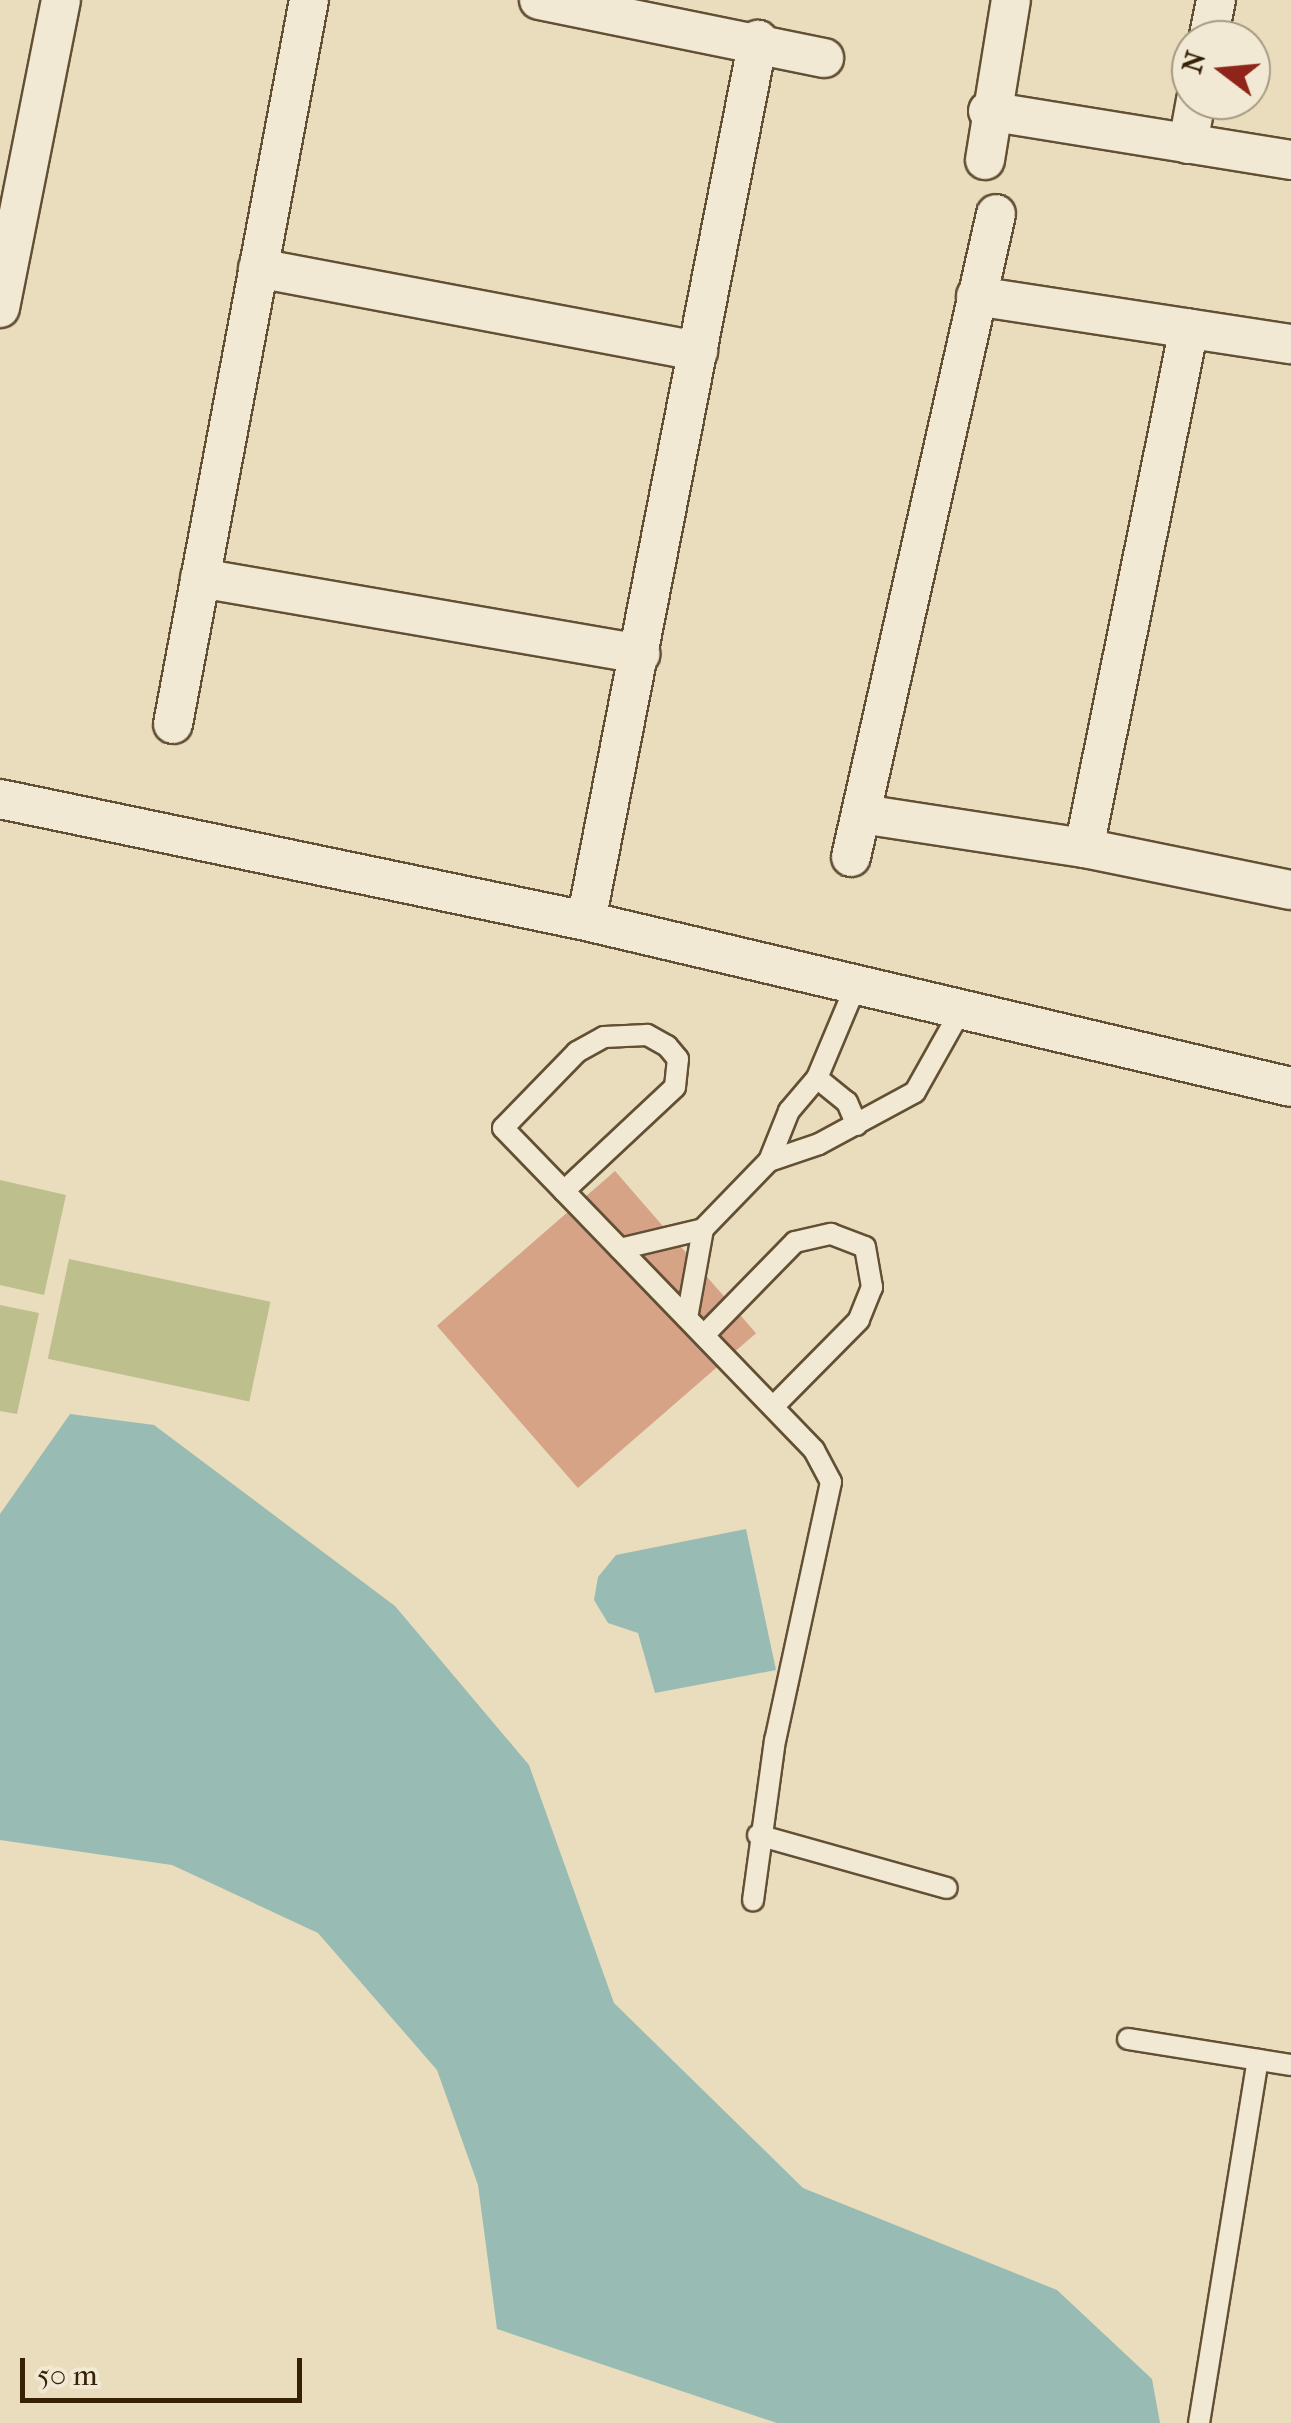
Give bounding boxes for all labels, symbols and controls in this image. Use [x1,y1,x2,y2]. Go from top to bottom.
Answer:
north arrow [1171,20,1271,120]
text: N [1175,47,1212,77]
scale bar [25,2338,308,2400]
text: 50 m [37,2358,98,2393]

